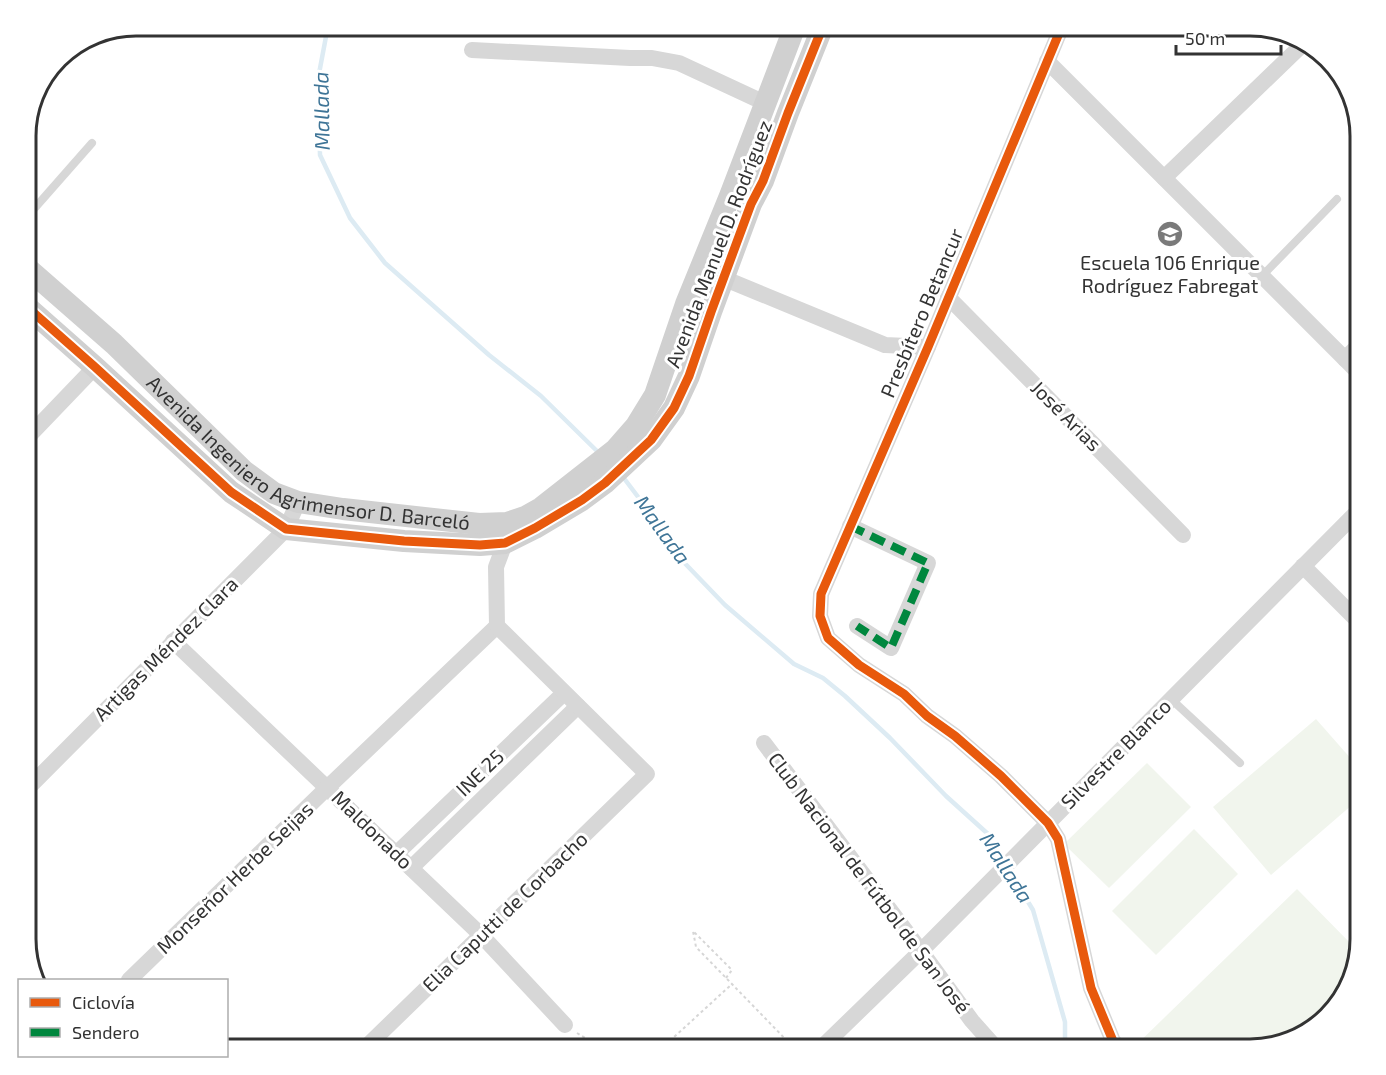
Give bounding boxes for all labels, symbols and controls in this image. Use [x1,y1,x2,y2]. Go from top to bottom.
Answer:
scale bar [1176,18,1281,56]
text: 50 m [1185,27,1225,49]
water label: Mallada [307,71,334,151]
street label: Avenida Manuel D. Rodríguez [660,117,776,371]
school or university icon: Escuela 106 Enrique Rodríguez Fabregat [1155,219,1185,249]
street label: Presbítero Betancur [875,224,968,401]
place label: Escuela 106 Enrique Rodríguez Fabregat [1080,250,1260,297]
street label: Avenida Ingeniero Agrimensor D. Barceló [142,370,471,534]
street label: José Arias [1027,375,1107,455]
water label: Mallada [630,490,696,568]
street label: Artigas Méndez Clara [88,571,242,725]
street label: Silvestre Blanco [1055,693,1175,813]
street label: INE 25 [450,744,508,801]
street label: Club Nacional de Fútbol de San José [764,747,976,1018]
street label: Maldonado [327,785,418,874]
street label: Monseñor Herbe Seijas [151,796,318,958]
street label: Elia Caputti de Corbacho [417,826,592,996]
water label: Mallada [975,827,1039,907]
legend [18,979,228,1057]
text: Ciclovía [72,991,135,1013]
text: Sendero [72,1021,139,1043]

